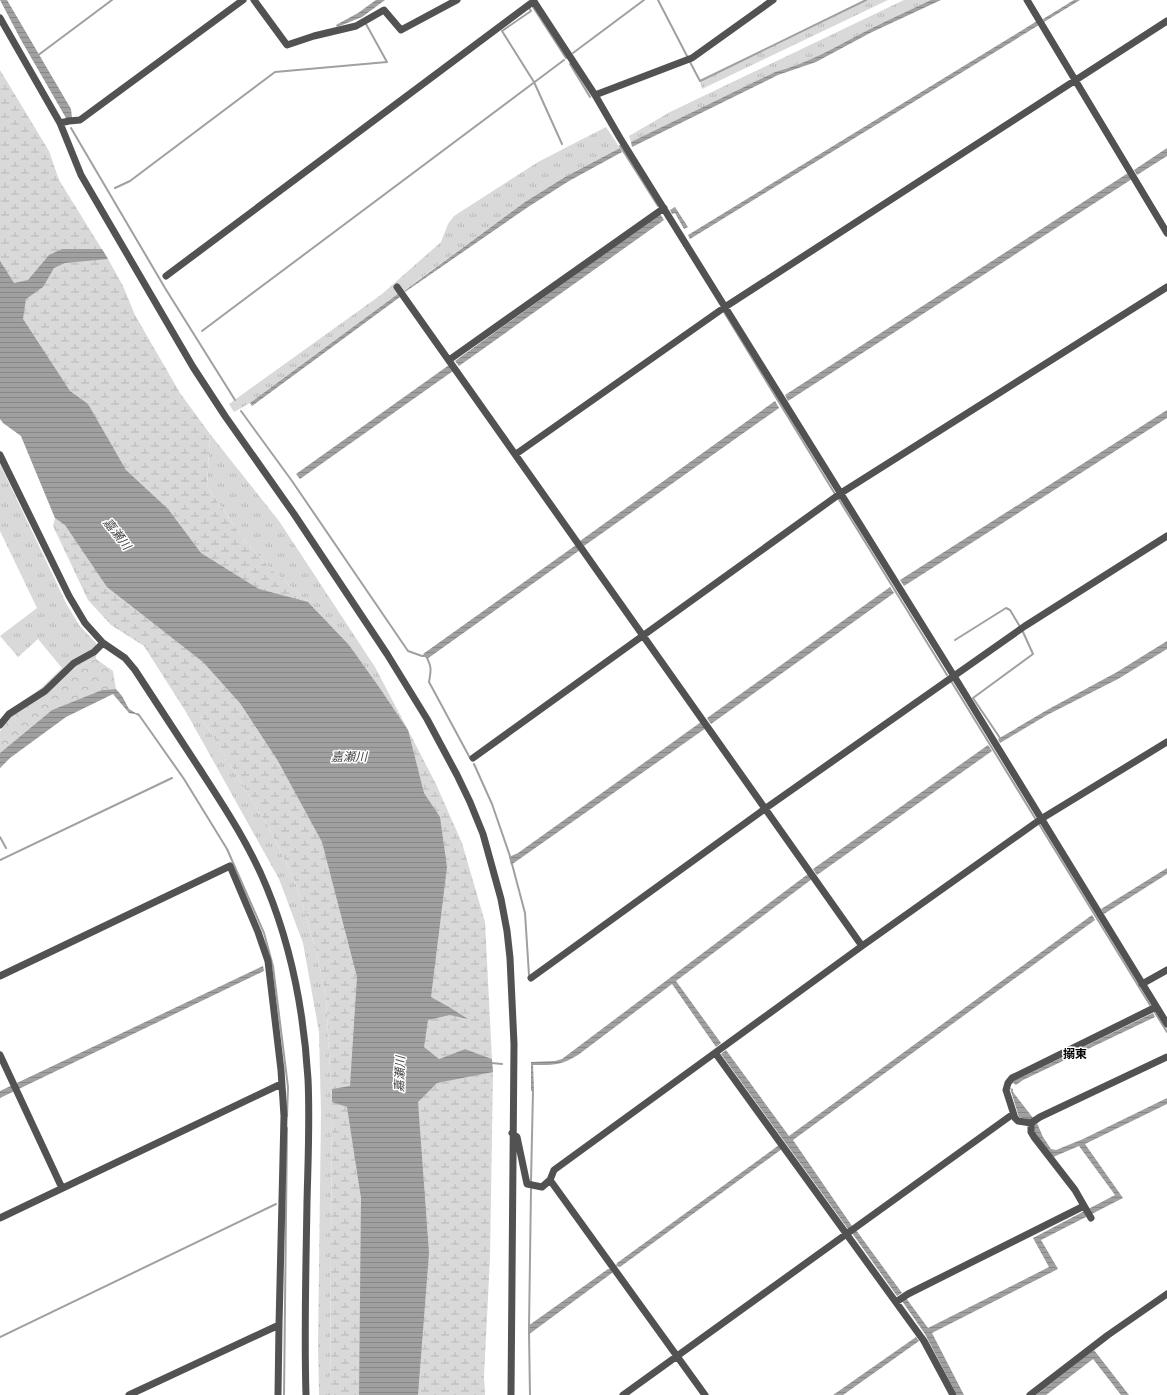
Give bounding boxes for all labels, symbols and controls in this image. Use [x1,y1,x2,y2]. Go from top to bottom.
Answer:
water label: 嘉瀬川 [101,516,135,553]
water label: 嘉瀬川 [331,750,369,763]
district label: 搦東 [1063,1047,1087,1060]
water label: 嘉瀬川 [392,1054,407,1092]

